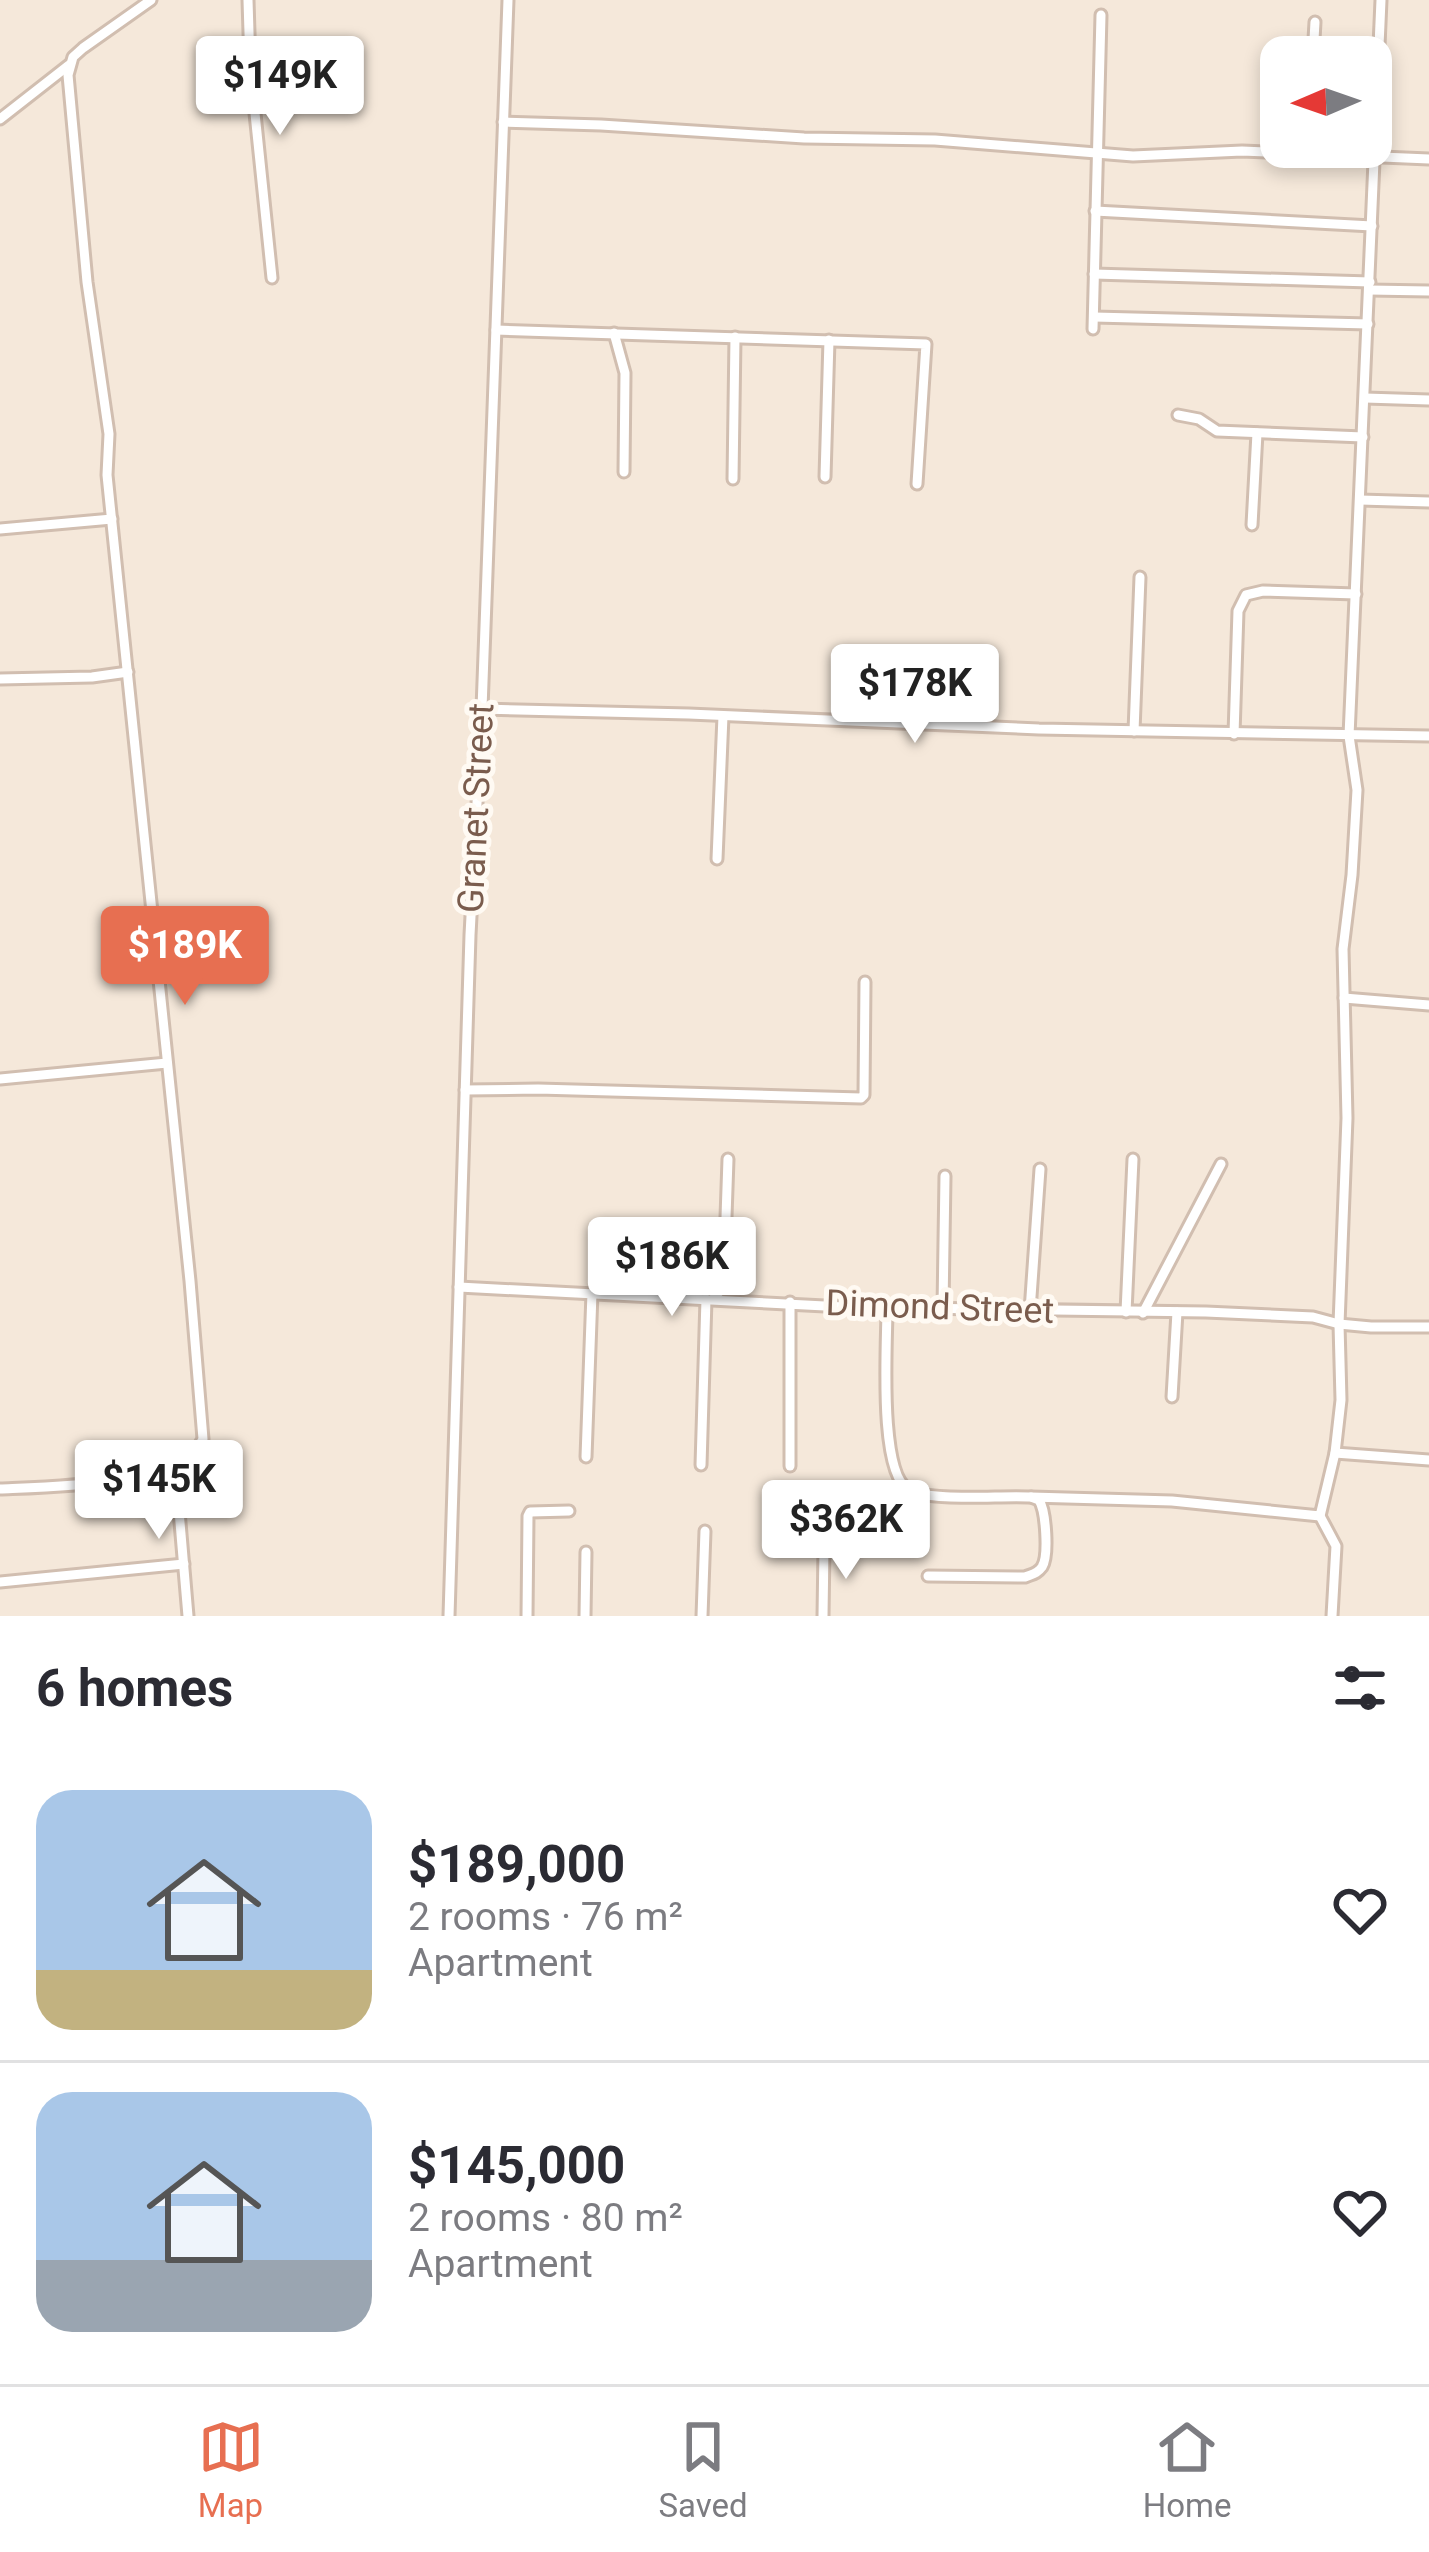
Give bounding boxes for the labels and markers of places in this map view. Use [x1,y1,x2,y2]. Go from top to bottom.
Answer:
pin: $149K [196,36,364,138]
pin: $178K [831,644,999,746]
pin: $189K [101,906,269,1008]
pin: $186K [588,1217,756,1319]
pin: $145K [75,1440,243,1542]
pin: $362K [762,1480,930,1582]

